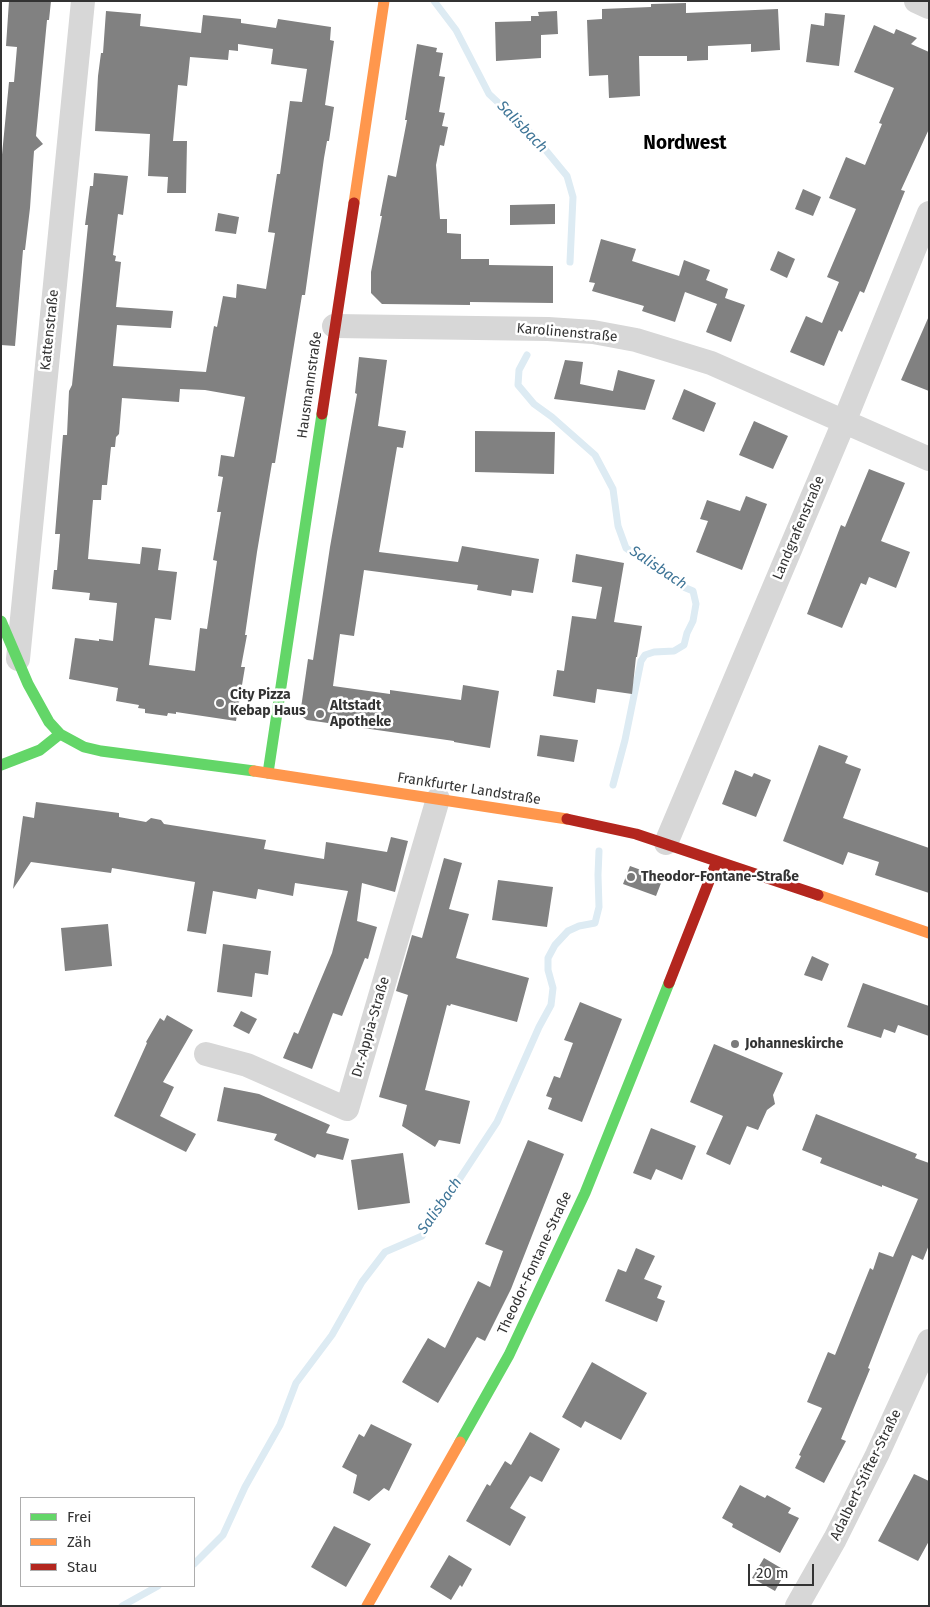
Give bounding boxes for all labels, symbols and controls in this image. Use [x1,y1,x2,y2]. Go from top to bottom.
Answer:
water label: Salisbach [493,97,551,157]
district label: Nordwest [643,133,727,155]
street label: Kattenstraße [37,289,63,371]
street label: Karolinenstraße [516,320,618,346]
street label: Hausmannstraße [294,330,326,440]
street label: Landgrafenstraße [770,474,828,582]
water label: Salisbach [626,542,690,594]
place label: City Pizza Kebap Haus [230,687,306,720]
marker: City Pizza Kebap Haus [214,697,226,709]
place label: Altstadt Apotheke [330,698,391,730]
marker: Altstadt Apotheke [314,708,326,720]
street label: Frankfurter Landstraße [396,769,542,809]
place label: Theodor-Fontane-Straße [641,869,799,885]
marker: Theodor-Fontane-Straße [625,871,637,883]
street label: Dr.-Appia-Straße [349,975,393,1079]
place label: Johanneskirche [745,1036,843,1052]
marker: Johanneskirche [729,1038,741,1050]
water label: Salisbach [414,1174,466,1238]
street label: Theodor-Fontane-Straße [494,1189,576,1337]
street label: Adalbert-Stifter-Straße [827,1407,905,1543]
legend [20,1497,195,1587]
text: Frei [67,1508,92,1526]
text: Zäh [67,1533,92,1551]
scale bar [750,1554,816,1586]
text: Stau [67,1558,97,1576]
text: 20 m [756,1564,789,1582]

